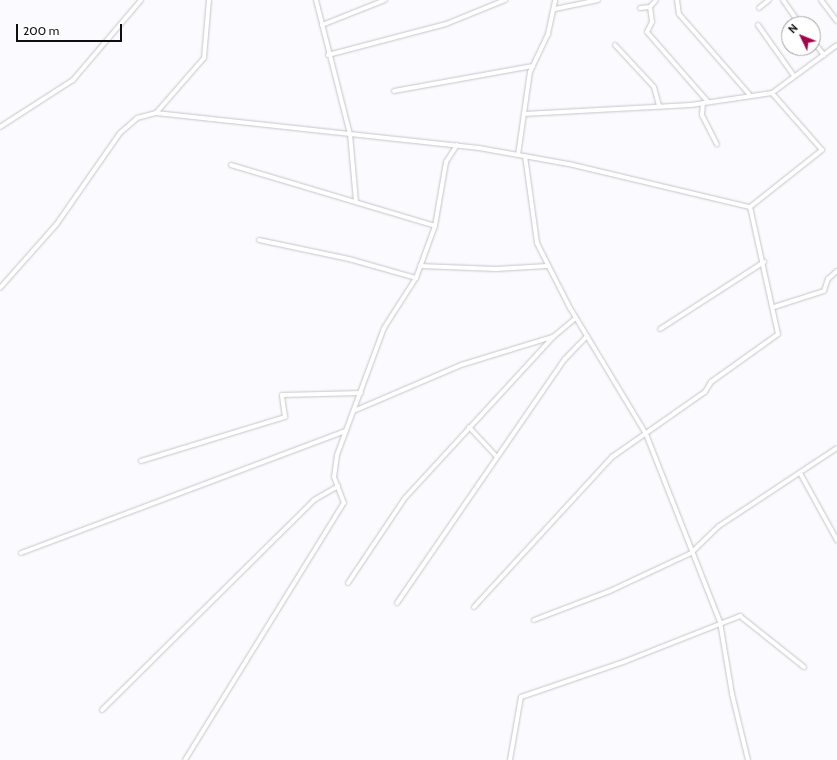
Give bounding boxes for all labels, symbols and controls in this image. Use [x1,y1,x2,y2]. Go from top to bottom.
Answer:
scale bar [18,16,124,42]
north arrow [781,16,821,56]
text: N [785,21,801,36]
text: 200 m [23,23,59,38]

